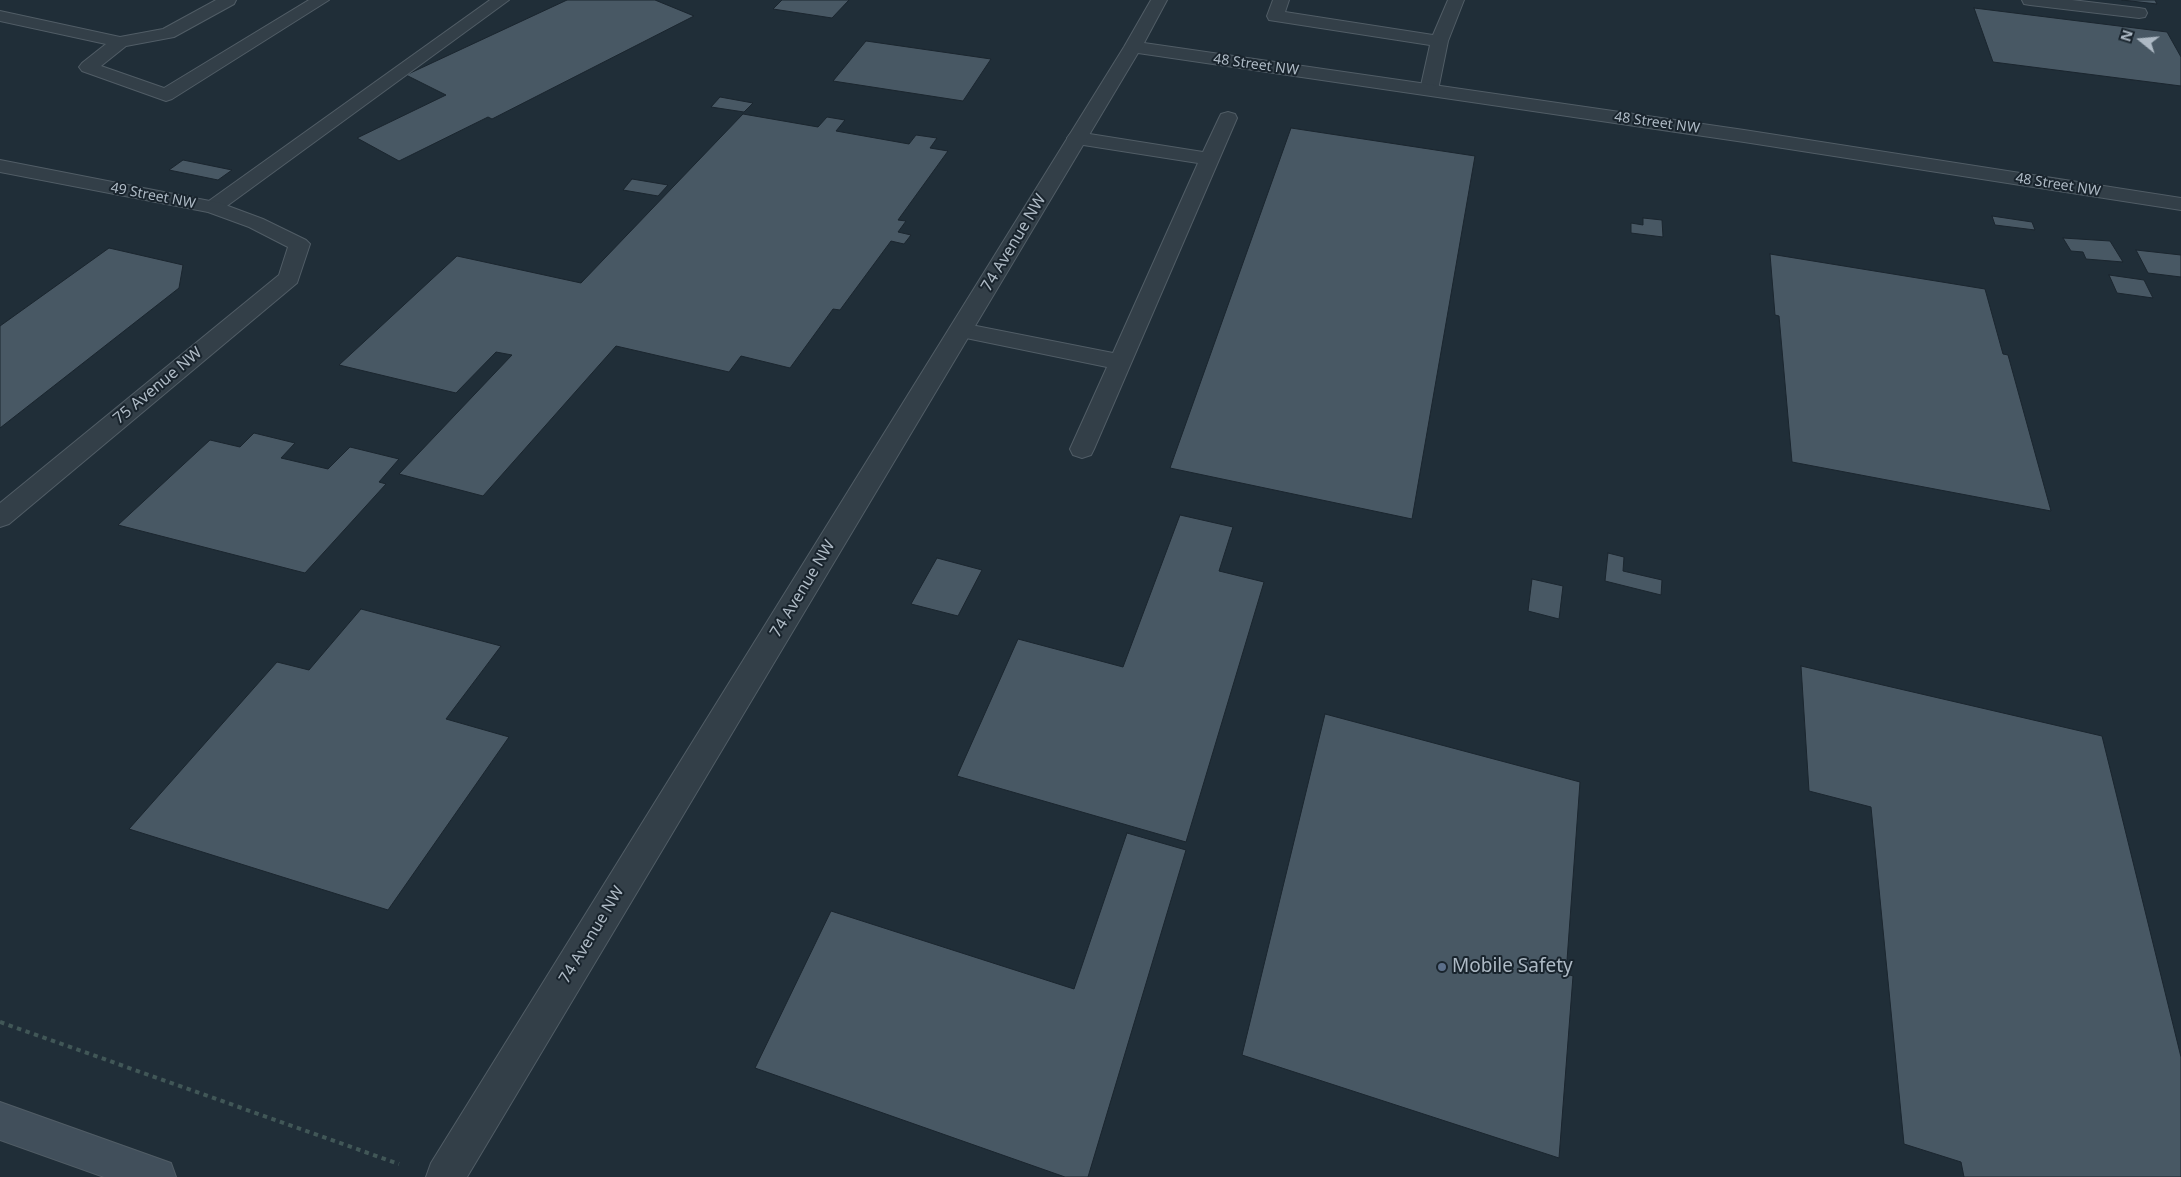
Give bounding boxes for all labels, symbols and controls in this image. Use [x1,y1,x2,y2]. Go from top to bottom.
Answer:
north arrow [2116,15,2166,65]
text: N [2115,27,2137,44]
street label: 48 Street NW [1212,51,1300,79]
street label: 48 Street NW [1613,109,1701,137]
street label: 48 Street NW [2014,170,2102,200]
street label: 49 Street NW [109,180,197,212]
street label: 74 Avenue NW [977,191,1051,295]
street label: 75 Avenue NW [110,343,206,429]
street label: 74 Avenue NW [766,537,840,641]
street label: 74 Avenue NW [555,883,629,987]
place label: Mobile Safety [1452,956,1573,978]
marker: Mobile Safety [1436,961,1448,973]

